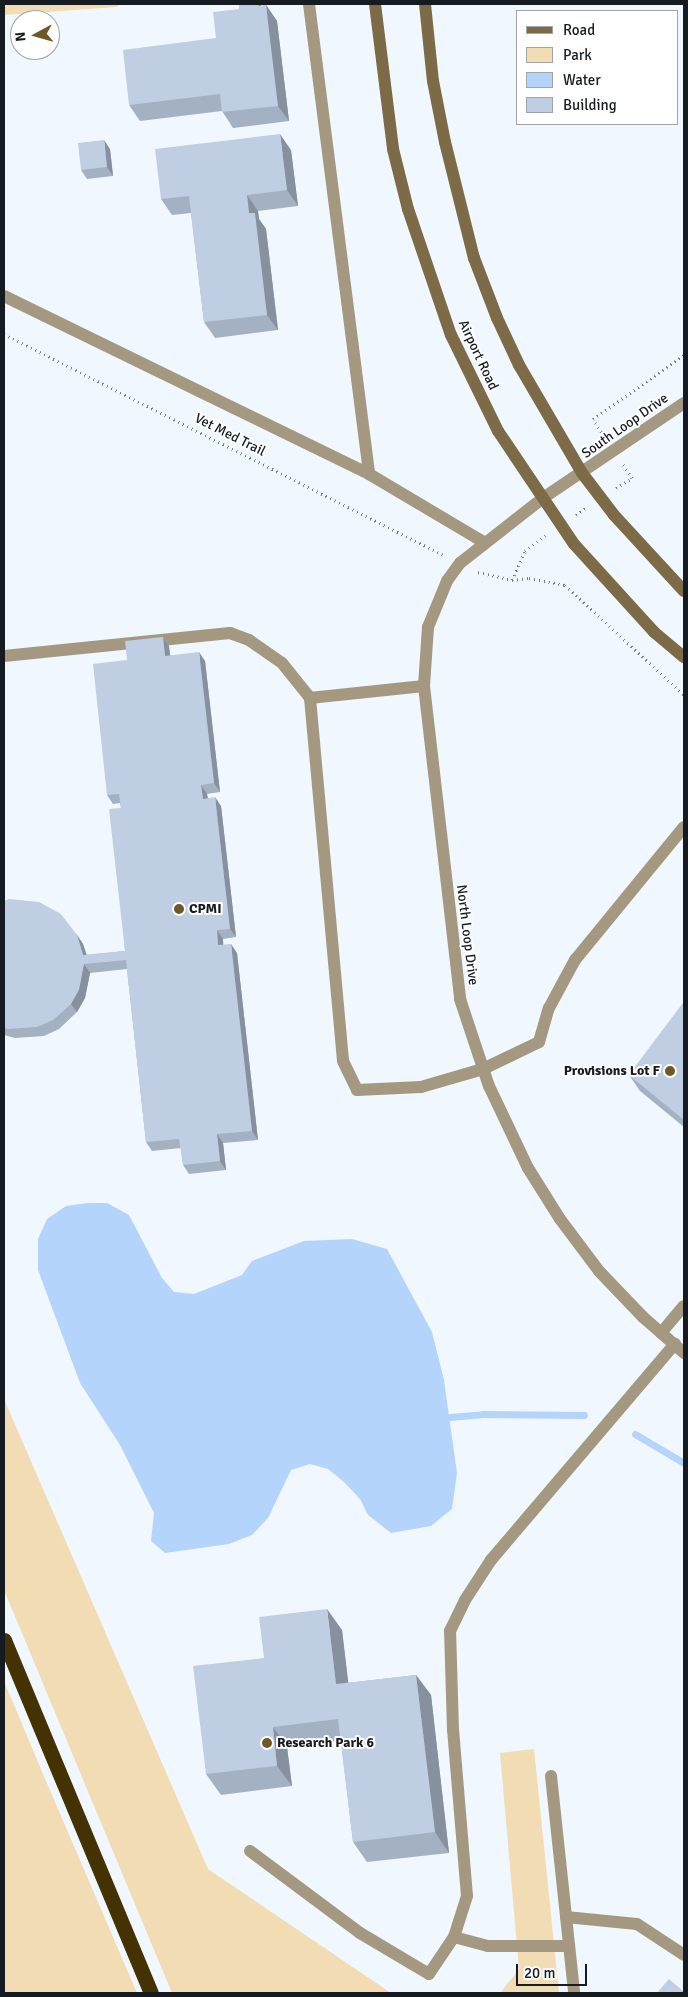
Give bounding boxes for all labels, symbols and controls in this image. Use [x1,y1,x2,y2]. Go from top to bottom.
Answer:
north arrow [10,10,60,60]
legend [516,10,678,125]
text: Road [563,21,595,39]
text: N [12,31,30,42]
text: Park [563,46,592,64]
text: Water [563,71,601,89]
text: Building [563,96,617,114]
street label: Airport Road [454,317,502,393]
street label: South Loop Drive [579,390,671,462]
street label: Vet Med Trail [192,410,268,460]
street label: North Loop Drive [452,884,482,986]
place label: CPMI [189,901,222,917]
marker: CPMI [173,903,185,915]
place label: Provisions Lot F [564,1063,660,1079]
marker: Provisions Lot F [664,1065,676,1077]
place label: Research Park 6 [277,1735,374,1751]
marker: Research Park 6 [261,1737,273,1749]
scale bar [518,1954,589,1986]
text: 20 m [524,1964,555,1982]

